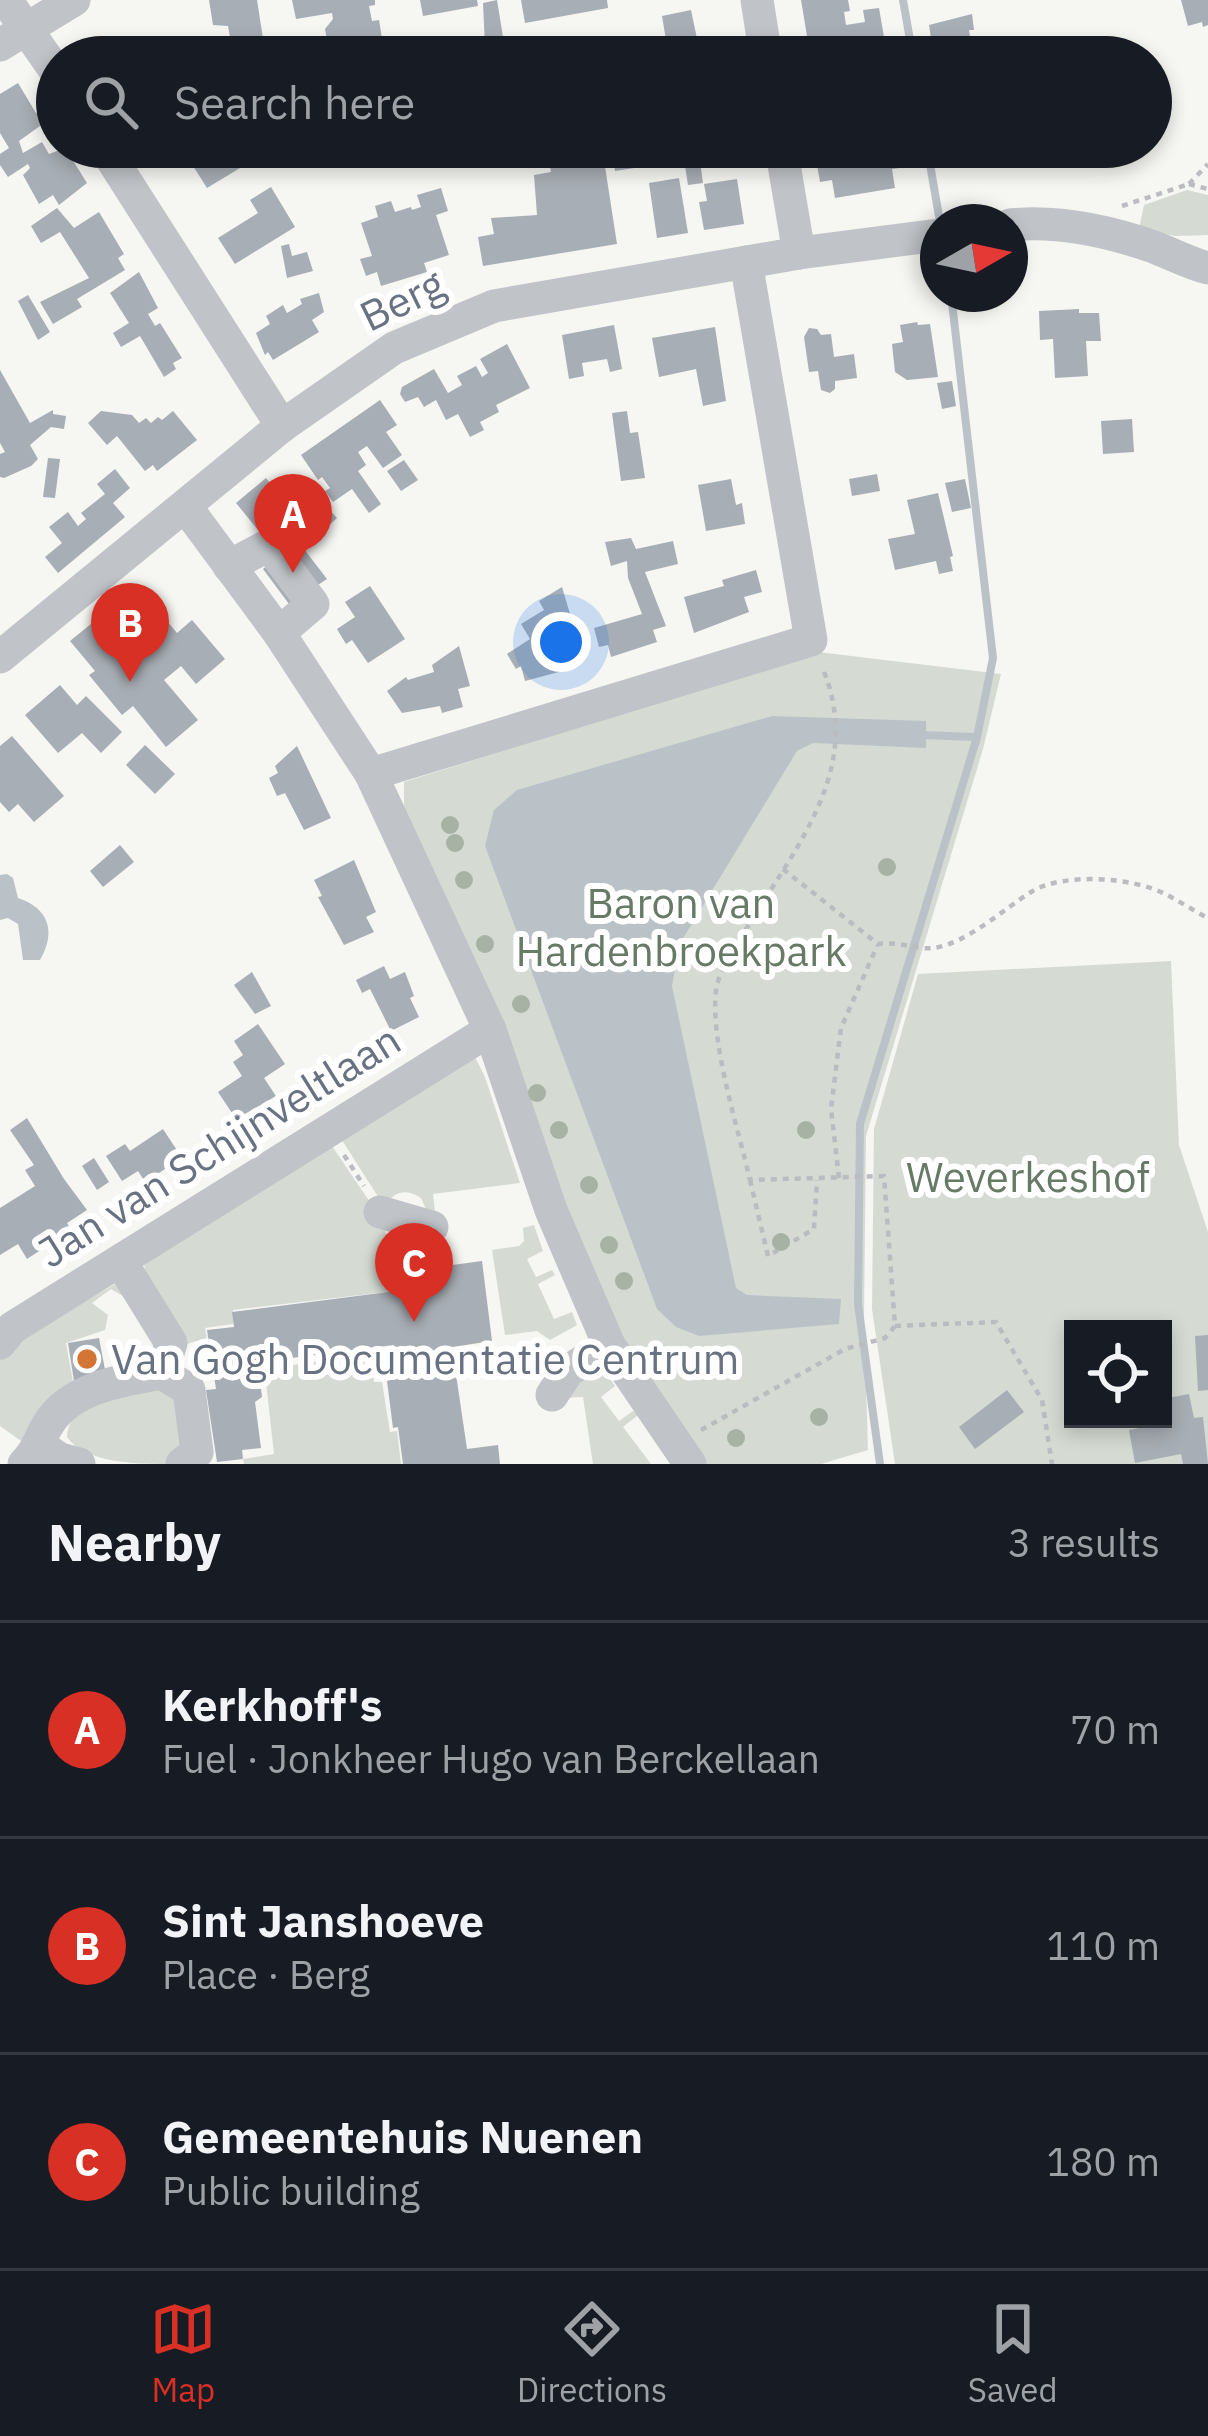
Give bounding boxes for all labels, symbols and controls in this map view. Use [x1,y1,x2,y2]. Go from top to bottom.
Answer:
search box [36,36,1172,168]
icon: search [78,69,144,135]
text: Search here [174,73,415,131]
north arrow [920,204,1028,312]
street label: Berg [351,256,453,343]
pin: A [254,474,332,573]
pin: B [91,583,169,682]
your location [531,612,591,672]
park label: Baron van Hardenbroekpark [515,875,847,978]
street label: Jan van Schijnveltlaan [27,1012,410,1280]
park label: Weverkeshof [906,1149,1150,1204]
pin: C [375,1223,453,1322]
map controls [1064,1320,1172,1428]
button: locate [1064,1320,1172,1428]
place label: Van Gogh Documentatie Centrum [111,1331,740,1386]
marker: Van Gogh Documentatie Centrum [74,1346,100,1372]
text: Nearby [48,1509,221,1575]
text: 3 results [1008,1517,1160,1568]
text: Kerkhoff's [162,1675,382,1733]
text: A [74,1704,100,1755]
text: 70 m [1070,1704,1160,1755]
text: Fuel · Jonkheer Hugo van Berckellaan [162,1733,820,1784]
text: Sint Janshoeve [162,1891,484,1949]
text: B [74,1920,100,1971]
text: 110 m [1047,1920,1160,1971]
text: Place · Berg [162,1949,370,2000]
text: Gemeentehuis Nuenen [162,2107,643,2165]
text: C [74,2136,100,2187]
text: 180 m [1047,2136,1160,2187]
text: Public building [162,2165,420,2216]
tab: Map [150,2296,216,2411]
tab: Directions [517,2296,667,2411]
tab: Saved [968,2296,1058,2411]

